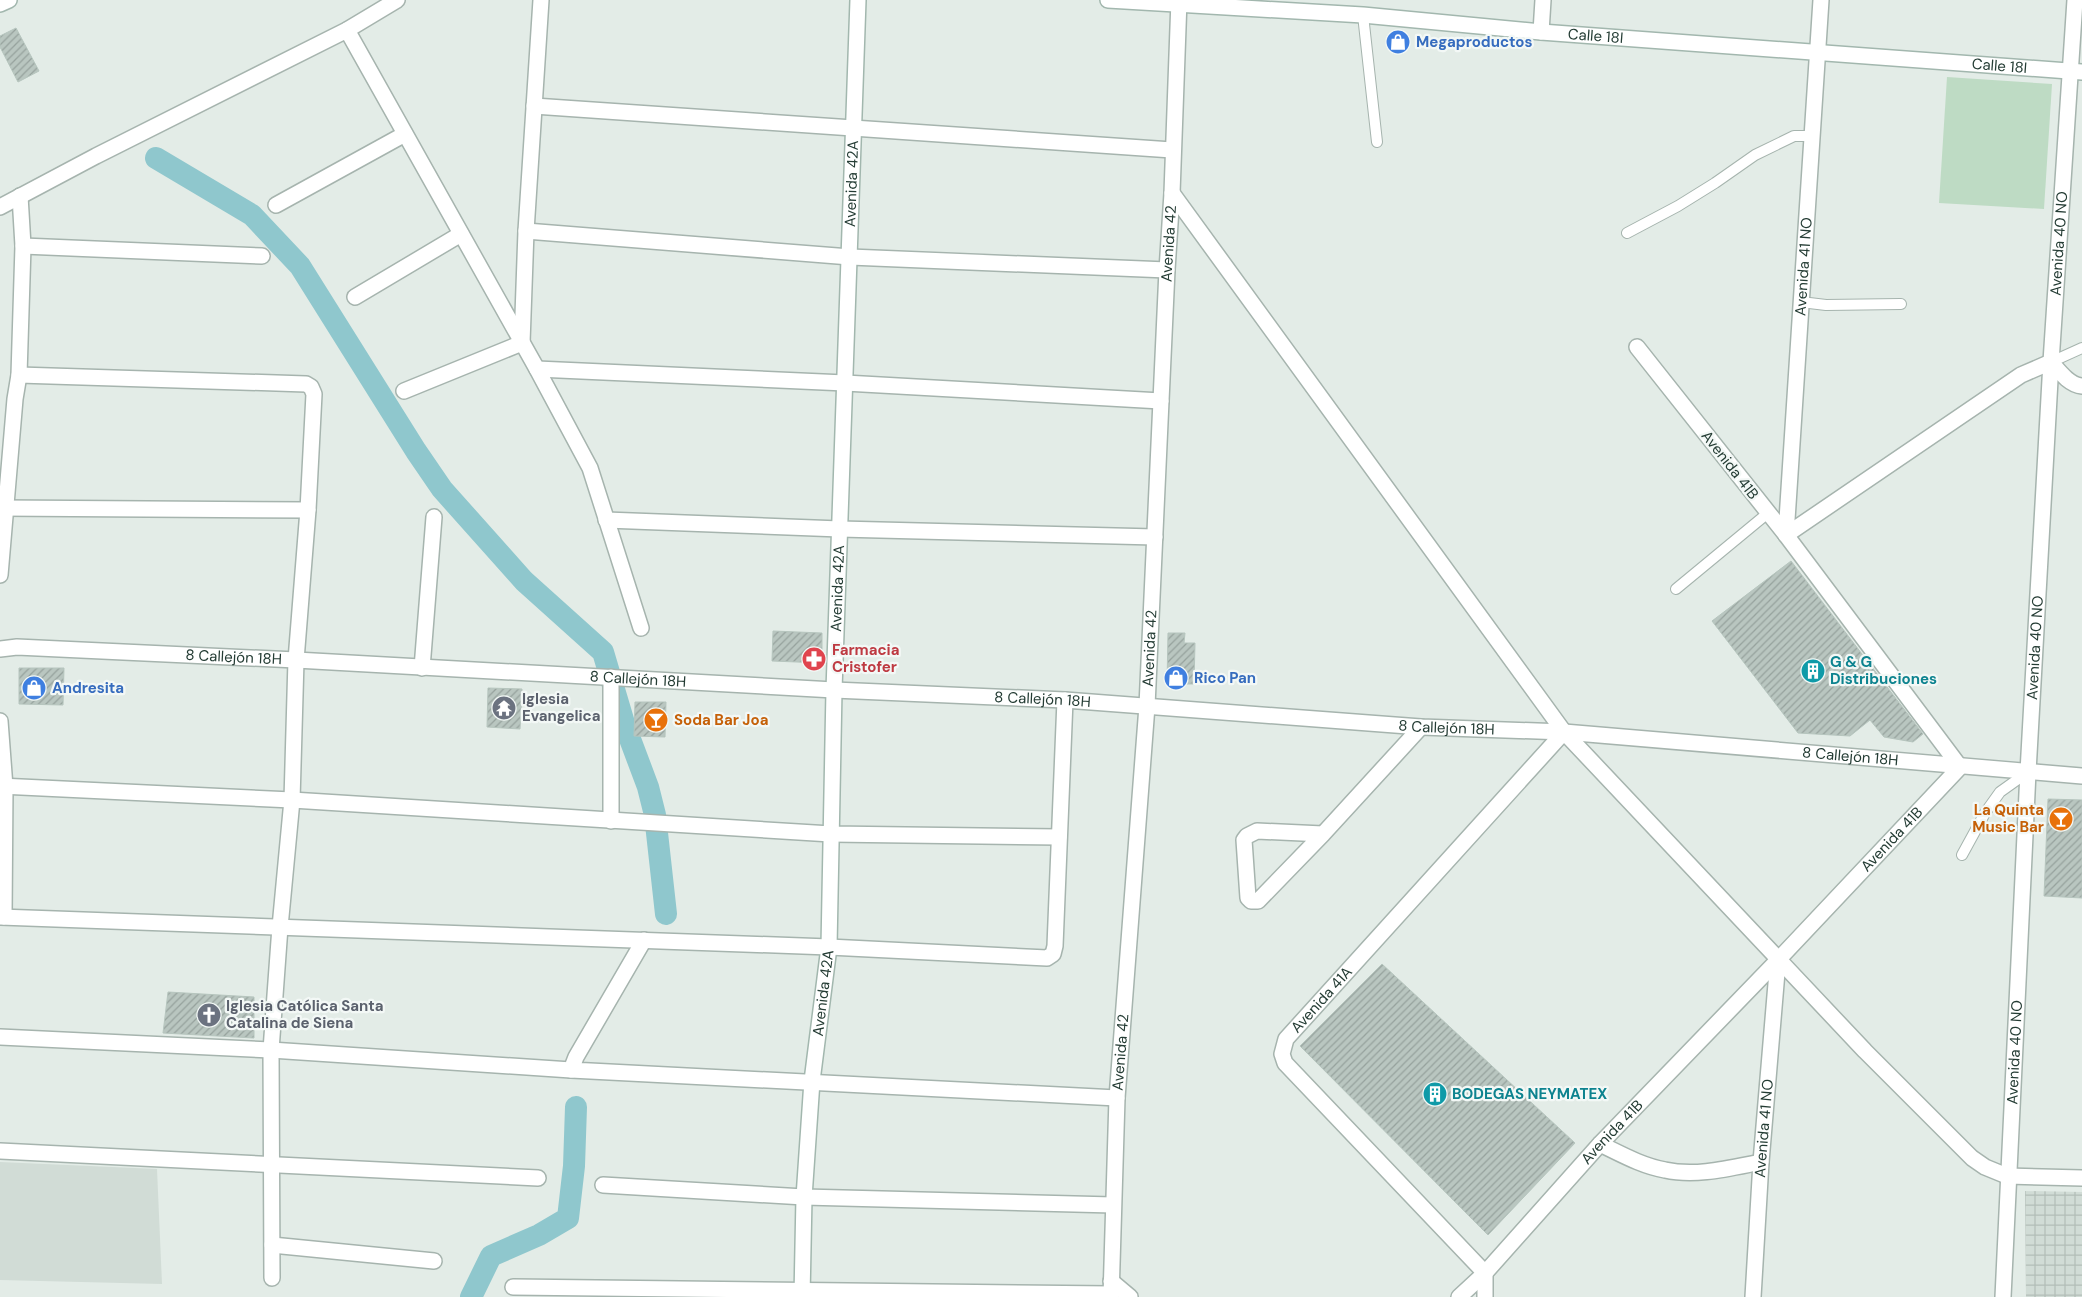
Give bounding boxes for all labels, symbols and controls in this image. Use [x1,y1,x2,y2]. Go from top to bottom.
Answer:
street label: Calle 18I [1567,24,1624,48]
shop icon: Megaproductos [1385,29,1411,55]
place label: Megaproductos [1416,32,1532,52]
street label: Calle 18I [1971,54,2028,78]
street label: Avenida 42A [840,140,863,227]
street label: Avenida 40 NO [2045,191,2072,296]
street label: Avenida 42 [1156,205,1181,283]
street label: Avenida 41 NO [1790,217,1817,317]
street label: Avenida 41B [1697,427,1763,503]
street label: Avenida 42A [826,545,849,632]
street label: Avenida 40 NO [2022,595,2048,700]
street label: Avenida 42 [1138,609,1161,687]
place label: Farmacia Cristofer [832,640,900,677]
street label: 8 Callejón 18H [185,645,282,669]
pharmacy icon: Farmacia Cristofer [801,646,827,672]
place label: G & G Distribuciones [1830,652,1937,689]
building icon: G & G Distribuciones [1800,658,1826,684]
shop icon: Rico Pan [1163,665,1189,691]
street label: 8 Callejón 18H [589,666,687,692]
place label: Rico Pan [1194,668,1256,688]
shop icon: Andresita [21,675,47,701]
place label: Andresita [52,678,124,698]
street label: 8 Callejón 18H [994,687,1091,712]
place label: Iglesia Evangelica [522,689,601,726]
temple icon: Iglesia Evangelica [491,695,517,721]
bar icon: Soda Bar Joa [643,707,669,733]
place label: Soda Bar Joa [674,710,768,730]
street label: 8 Callejón 18H [1398,715,1495,740]
street label: 8 Callejón 18H [1801,742,1899,770]
place label: La Quinta Music Bar [1972,800,2044,837]
street label: Avenida 41B [1856,803,1927,876]
bar icon: La Quinta Music Bar [2048,806,2074,832]
street label: Avenida 42A [808,949,839,1037]
street label: Avenida 41A [1286,962,1357,1037]
place label: Iglesia Católica Santa Catalina de Siena [226,996,384,1033]
street label: Avenida 40 NO [2002,1000,2027,1105]
church icon: Iglesia Católica Santa Catalina de Siena [196,1002,222,1028]
street label: Avenida 42 [1108,1013,1133,1091]
street label: Avenida 41 NO [1750,1078,1778,1178]
building icon: BODEGAS NEYMATEX [1422,1081,1448,1107]
place label: BODEGAS NEYMATEX [1452,1084,1607,1104]
street label: Avenida 41B [1576,1096,1647,1169]

